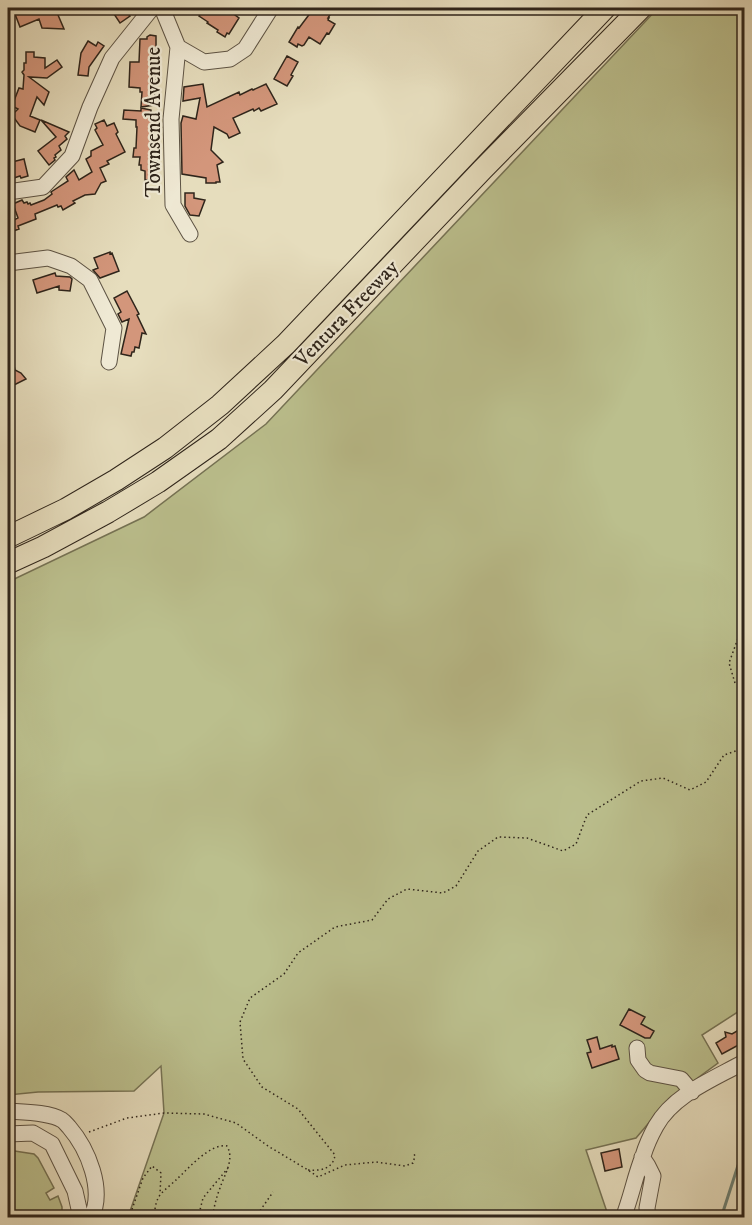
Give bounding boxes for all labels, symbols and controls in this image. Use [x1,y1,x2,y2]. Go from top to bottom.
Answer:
street label: Townsend Avenue [141,47,167,197]
street label: Ventura Freeway [288,254,405,373]

